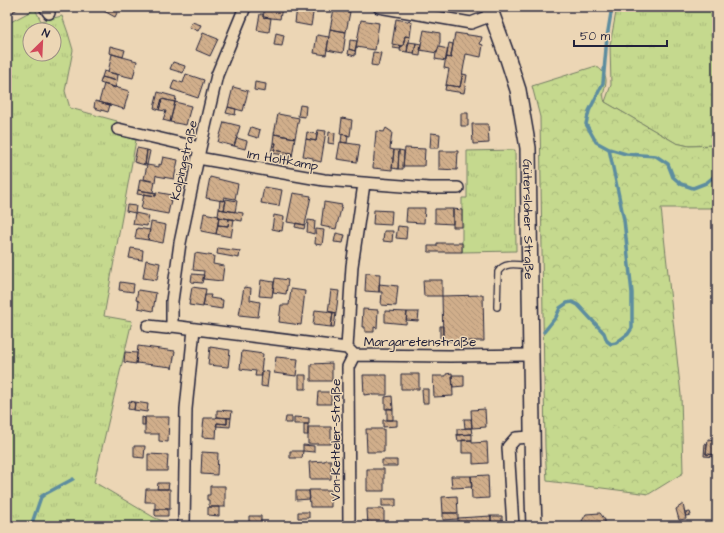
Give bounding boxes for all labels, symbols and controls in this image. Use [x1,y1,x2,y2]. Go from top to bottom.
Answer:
north arrow [22,22,62,62]
scale bar [574,22,667,48]
text: N [40,25,52,42]
text: 50 m [580,28,611,45]
street label: Kolpingstraße [166,119,203,202]
street label: Im Holtkamp [246,145,320,175]
street label: Gütersloher Straße [518,159,538,280]
street label: Margaretenstraße [364,333,476,352]
street label: Von-Ketteler-Straße [327,379,345,501]

